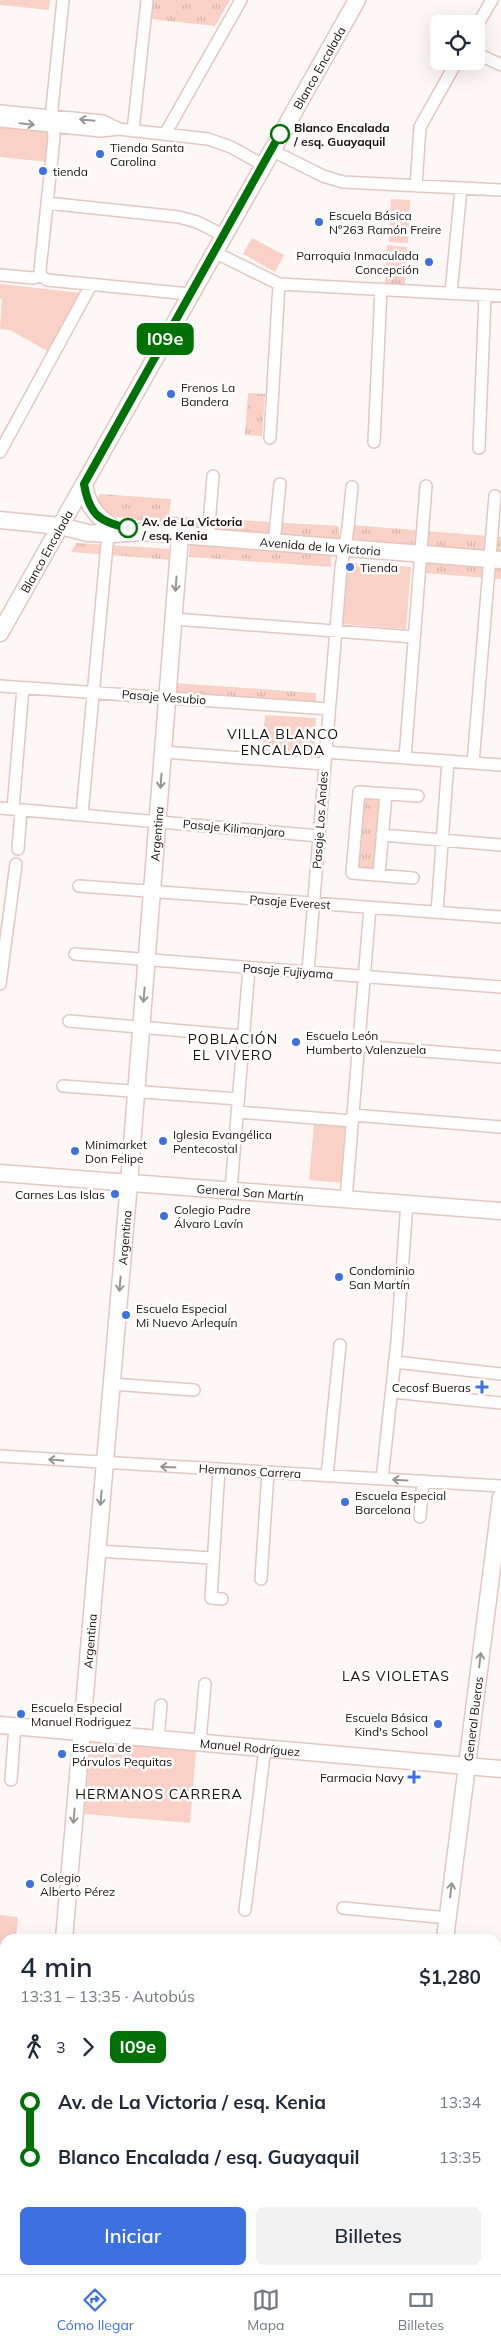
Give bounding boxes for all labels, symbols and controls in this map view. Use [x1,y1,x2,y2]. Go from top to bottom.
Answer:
map controls [430,15,485,70]
button: locate [430,15,485,70]
street label: Blanco Encalada [289,24,348,112]
one-way arrow [79,115,95,125]
one-way arrow [18,119,34,129]
place label: Blanco Encalada / esq. Guayaquil [293,120,390,149]
marker: Blanco Encalada / esq. Guayaquil [270,124,290,144]
place label: Tienda Santa Carolina [110,140,184,169]
marker: Tienda Santa Carolina [94,148,106,160]
place label: tienda [53,164,88,179]
marker: tienda [37,165,49,177]
place label: Escuela Básica N°263 Ramón Freire [329,208,441,237]
marker: Escuela Básica N°263 Ramón Freire [313,216,325,228]
place label: Parroquia Inmaculada Concepción [296,248,419,277]
marker: Parroquia Inmaculada Concepción [423,256,435,268]
line badge: I09e [130,323,200,355]
text: I09e [147,327,183,350]
place label: Frenos La Bandera [181,380,235,409]
marker: Frenos La Bandera [165,388,177,400]
street label: Blanco Encalada [17,507,76,595]
place label: Av. de La Victoria / esq. Kenia [141,514,242,543]
marker: Av. de La Victoria / esq. Kenia [118,518,138,538]
street label: Avenida de la Victoria [259,534,381,558]
place label: Tienda [360,560,398,575]
marker: Tienda [344,561,356,573]
one-way arrow [172,576,181,592]
street label: Pasaje Vesubio [121,687,207,707]
district label: VILLA BLANCO ENCALADA [227,725,339,759]
street label: Pasaje Los Andes [309,770,331,870]
one-way arrow [156,773,166,789]
street label: Argentina [147,806,166,862]
street label: Pasaje Kilimanjaro [182,816,286,840]
street label: Pasaje Everest [249,892,331,912]
street label: Pasaje Fujiyama [242,960,334,982]
one-way arrow [139,987,149,1003]
place label: Escuela León Humberto Valenzuela [306,1028,426,1057]
district label: POBLACIÓN EL VIVERO [188,1030,278,1064]
marker: Escuela León Humberto Valenzuela [290,1036,302,1048]
place label: Iglesia Evangélica Pentecostal [173,1127,272,1156]
marker: Iglesia Evangélica Pentecostal [157,1135,169,1147]
place label: Minimarket Don Felipe [85,1137,147,1166]
marker: Minimarket Don Felipe [69,1145,81,1157]
street label: General San Martín [196,1180,304,1204]
place label: Carnes Las Islas [15,1187,105,1202]
marker: Carnes Las Islas [109,1188,121,1200]
place label: Colegio Padre Álvaro Lavín [174,1202,251,1231]
street label: Argentina [114,1209,134,1266]
marker: Colegio Padre Álvaro Lavín [158,1210,170,1222]
place label: Condominio San Martín [349,1263,415,1292]
marker: Condominio San Martín [333,1271,345,1283]
one-way arrow [115,1275,124,1291]
place label: Escuela Especial Mi Nuevo Arlequín [136,1301,237,1330]
marker: Escuela Especial Mi Nuevo Arlequín [120,1309,132,1321]
place label: Cecosf Bueras [392,1380,471,1395]
marker: Cecosf Bueras [475,1380,489,1394]
one-way arrow [48,1455,64,1464]
street label: Hermanos Carrera [198,1461,302,1481]
one-way arrow [160,1462,176,1471]
one-way arrow [392,1475,408,1484]
place label: Escuela Especial Barcelona [355,1488,446,1517]
one-way arrow [97,1489,106,1505]
marker: Escuela Especial Barcelona [339,1496,351,1508]
street label: Argentina [80,1613,99,1669]
one-way arrow [475,1652,485,1668]
district label: LAS VIOLETAS [342,1667,450,1685]
street label: General Bueras [460,1675,486,1762]
place label: Escuela Especial Manuel Rodriguez [31,1700,131,1729]
marker: Escuela Especial Manuel Rodriguez [15,1708,27,1720]
place label: Escuela Básica Kind's School [345,1710,428,1739]
marker: Escuela Básica Kind's School [432,1718,444,1730]
street label: Manuel Rodríguez [199,1735,301,1759]
place label: Escuela de Párvulos Pequitas [72,1740,172,1769]
marker: Escuela de Párvulos Pequitas [56,1748,68,1760]
place label: Farmacia Navy [320,1770,405,1785]
marker: Farmacia Navy [408,1771,420,1783]
district label: HERMANOS CARRERA [75,1785,243,1803]
one-way arrow [70,1807,79,1823]
place label: Colegio Alberto Pérez [40,1870,115,1899]
marker: Colegio Alberto Pérez [24,1878,36,1890]
one-way arrow [446,1883,456,1899]
text: 4 min [20,1949,93,1984]
text: $1,280 [419,1965,481,1989]
text: 13:31 – 13:35 · Autobús [20,1986,195,2006]
icon: walk [20,2033,48,2061]
icon: forward [74,2033,102,2061]
text: I09e [120,2035,156,2058]
text: 3 [56,2037,66,2057]
text: Av. de La Victoria / esq. Kenia [58,2090,326,2114]
text: 13:34 [439,2092,481,2112]
text: Blanco Encalada / esq. Guayaquil [58,2145,360,2169]
text: 13:35 [439,2147,481,2167]
button: Iniciar [20,2207,246,2265]
button: Billetes [256,2207,481,2265]
tab: Cómo llegar [57,2286,134,2334]
tab: Mapa [247,2286,284,2334]
tab: Billetes [398,2286,444,2334]

